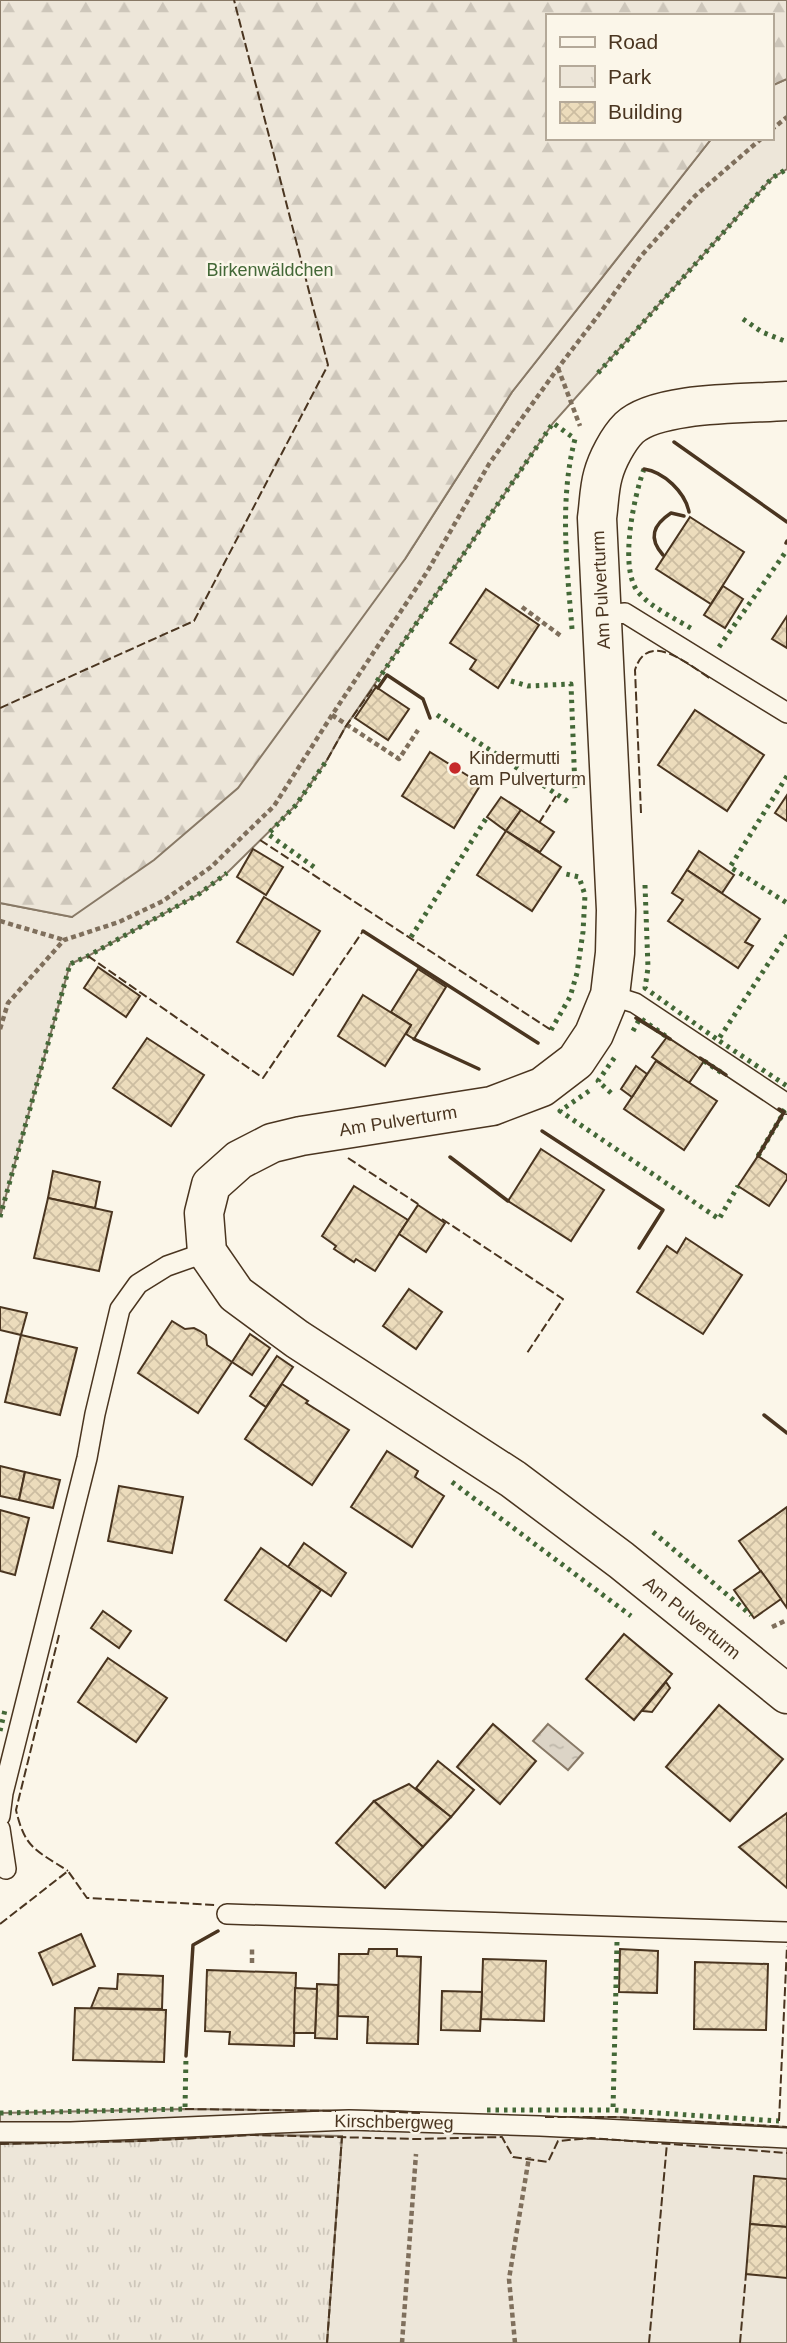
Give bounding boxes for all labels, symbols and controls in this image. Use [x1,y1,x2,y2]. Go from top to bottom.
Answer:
legend [546,14,773,140]
text: Road [608,30,658,53]
text: Park [608,65,652,88]
text: Building [608,100,683,123]
park label: Birkenwäldchen [206,260,334,280]
street label: Am Pulverturm [588,530,614,650]
place label: Kindermutti am Pulverturm [469,748,586,789]
marker: Kindermutti am Pulverturm [447,760,463,776]
street label: Am Pulverturm [338,1102,458,1140]
street label: Am Pulverturm [639,1573,745,1663]
street label: Kirschbergweg [334,2111,454,2133]

